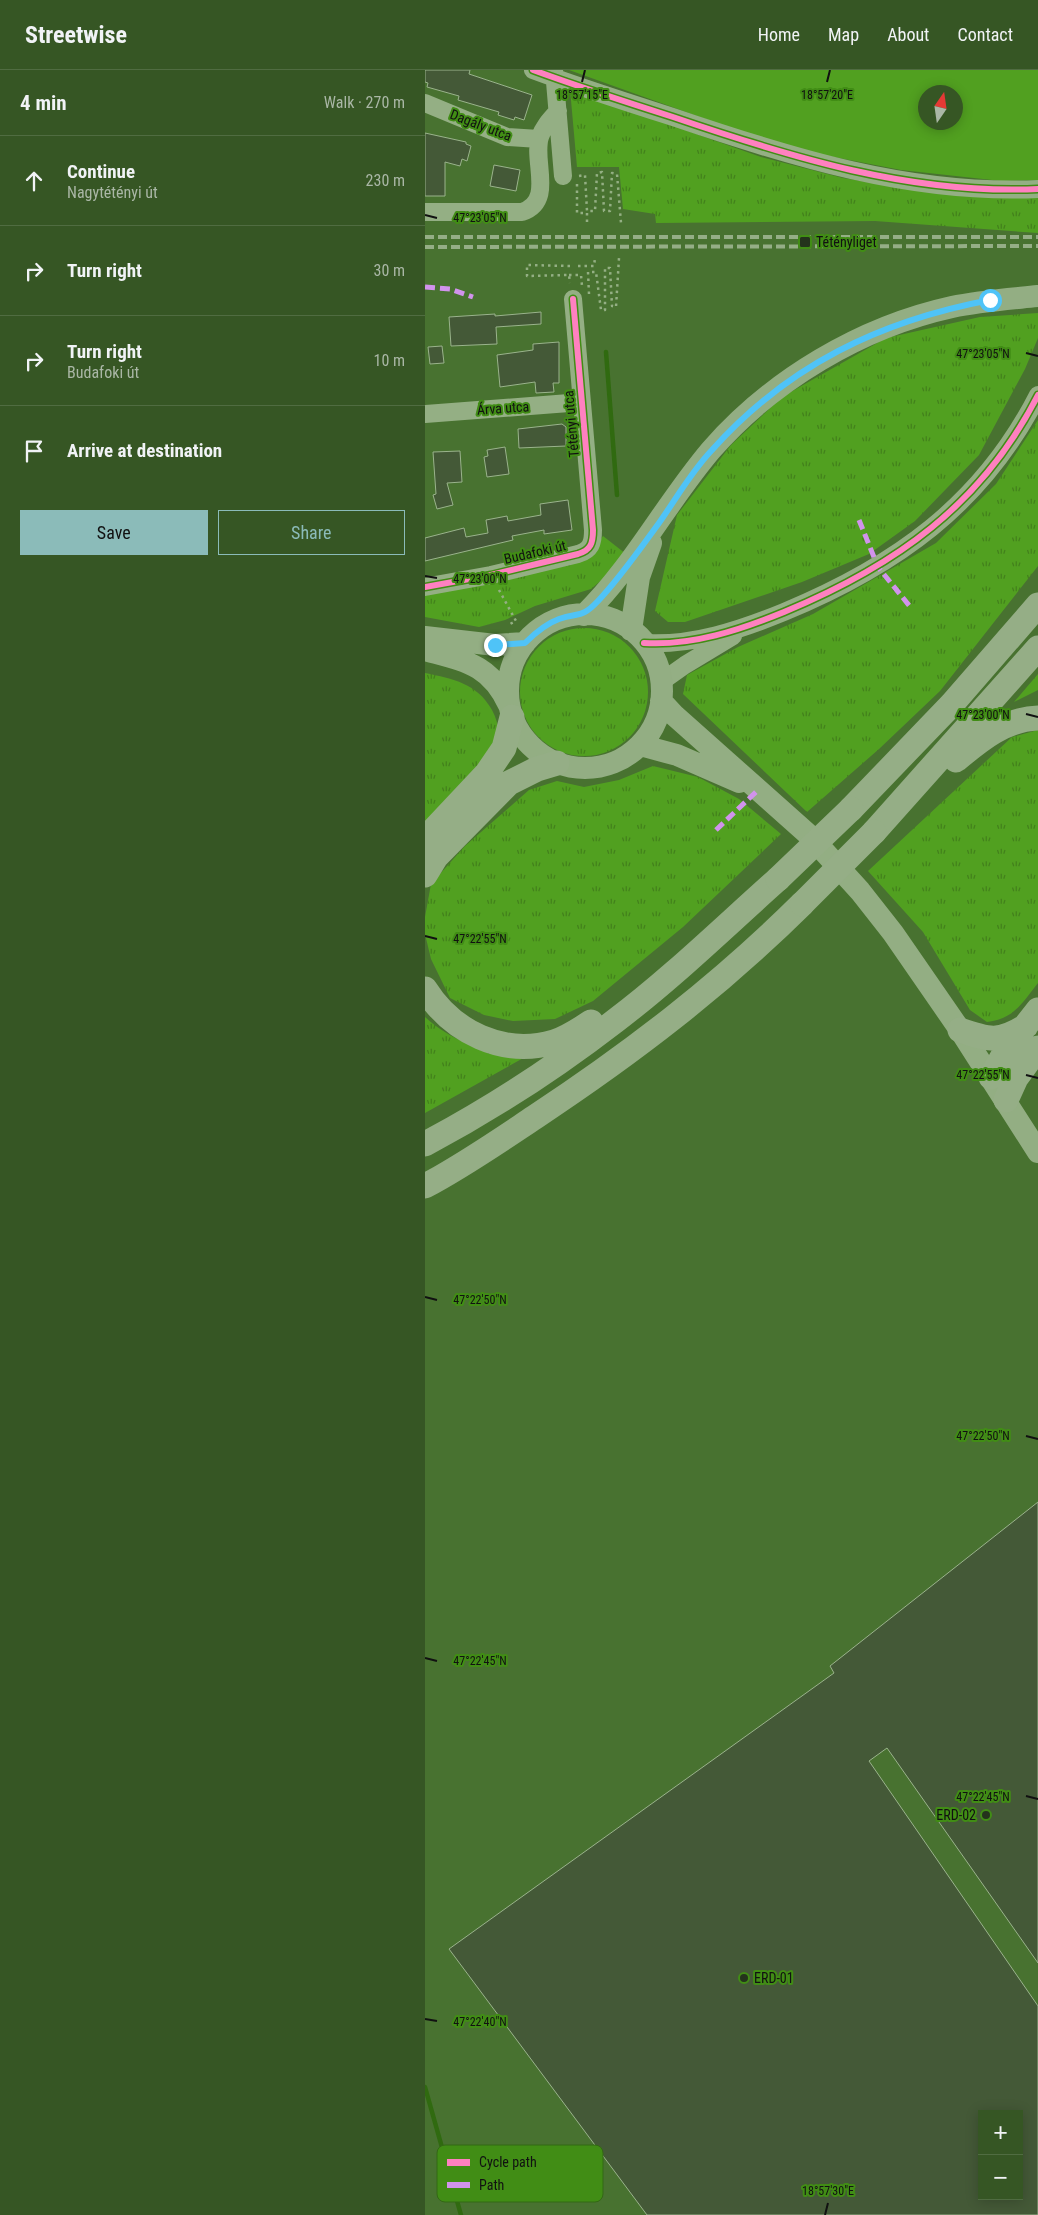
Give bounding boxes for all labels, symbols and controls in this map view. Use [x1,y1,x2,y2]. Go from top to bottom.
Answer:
text: Streetwise [25,21,127,49]
text: Home [758,24,800,45]
text: Map [828,24,859,45]
text: About [887,24,929,45]
text: Contact [957,24,1013,45]
north arrow [918,85,963,130]
text: 18°57'15"E [556,88,608,102]
text: 18°57'20"E [801,88,853,102]
text: 4 min [20,91,67,115]
text: Walk · 270 m [324,93,405,112]
street label: Dagály utca [448,106,514,144]
text: Continue [67,160,135,183]
icon: ahead [20,167,48,195]
text: 230 m [366,171,405,190]
text: Nagytétényi út [67,183,158,202]
text: 47°23'05"N [453,211,507,225]
place label: Tétényliget [816,234,877,250]
marker: Tétényliget [798,235,812,249]
icon: right [20,257,48,285]
text: Turn right [67,259,142,282]
text: 30 m [373,261,405,280]
route start [979,289,1002,312]
text: Turn right [67,340,142,363]
icon: right [20,347,48,375]
text: 47°23'05"N [956,347,1010,361]
text: 10 m [373,351,405,370]
text: Budafoki út [67,363,139,382]
street label: Tétényi utca [560,390,582,458]
street label: Árva utca [476,397,530,418]
icon: arrive [20,437,48,465]
text: Arrive at destination [67,439,222,462]
button: Save [20,510,208,555]
button: Share [218,510,405,555]
street label: Budafoki út [502,537,568,567]
text: 47°23'00"N [453,572,507,586]
route end [484,634,507,657]
text: 47°23'00"N [956,708,1010,722]
text: 47°22'55"N [453,932,507,946]
text: 47°22'55"N [956,1068,1010,1082]
text: 47°22'50"N [453,1293,507,1307]
text: 47°22'50"N [956,1429,1010,1443]
text: 47°22'45"N [453,1654,507,1668]
text: 47°22'45"N [956,1790,1010,1804]
place label: ERD-02 [936,1807,976,1823]
marker: ERD-02 [980,1809,992,1821]
place label: ERD-01 [754,1970,794,1986]
marker: ERD-01 [738,1972,750,1984]
text: 47°22'40"N [453,2015,507,2029]
map controls [978,2110,1023,2200]
button: + [978,2110,1023,2155]
legend [437,2145,603,2202]
text: Cycle path [479,2154,537,2170]
button: − [978,2155,1023,2200]
text: Path [479,2177,504,2193]
text: 18°57'30"E [802,2184,854,2198]

